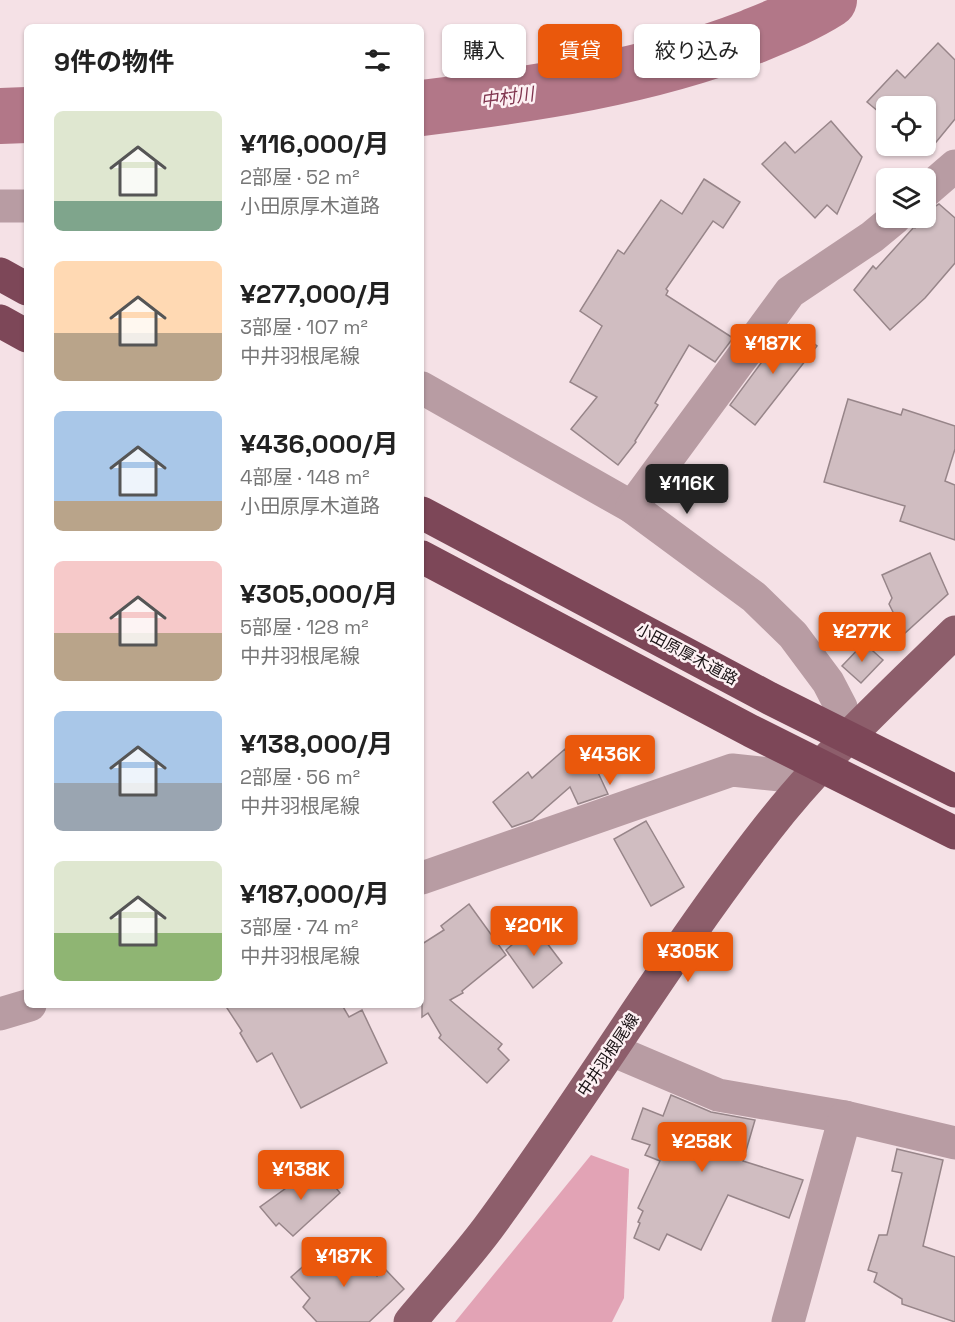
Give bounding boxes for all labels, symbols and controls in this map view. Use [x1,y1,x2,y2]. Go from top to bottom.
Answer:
chip: 購入 [442,24,526,78]
chip: 賃貸 [538,24,622,78]
chip: 絞り込み [634,24,760,78]
icon: filters [361,44,394,77]
text: 9件の物件 [54,45,174,79]
water label: 中村川 [479,82,537,112]
map controls [876,96,936,228]
button: locate [876,96,936,156]
text: ¥116,000/月 [240,127,390,161]
icon: home [102,135,174,207]
text: 2部屋 · 52 m² [240,164,360,190]
button: layers [876,168,936,228]
text: 小田原厚木道路 [240,193,380,219]
text: ¥277,000/月 [240,277,392,311]
icon: home [102,285,174,357]
text: 3部屋 · 107 m² [240,314,368,340]
pin: ¥187K [731,324,815,375]
text: ¥187K [745,330,801,356]
text: 中井羽根尾線 [240,343,360,369]
text: ¥436,000/月 [240,427,398,461]
icon: home [102,435,174,507]
text: 4部屋 · 148 m² [240,464,370,490]
pin: ¥116K [645,464,729,515]
text: ¥116K [659,470,715,496]
text: 小田原厚木道路 [240,493,380,519]
text: ¥305,000/月 [240,577,398,611]
icon: home [102,585,174,657]
pin: ¥277K [820,612,904,663]
text: 5部屋 · 128 m² [240,614,369,640]
street label: 小田原厚木道路 [633,618,741,690]
text: ¥277K [833,618,891,644]
text: 中井羽根尾線 [240,643,360,669]
text: ¥138,000/月 [240,727,393,761]
icon: home [102,735,174,807]
pin: ¥436K [568,735,652,786]
text: ¥436K [579,741,641,767]
text: 2部屋 · 56 m² [240,764,360,790]
text: 中井羽根尾線 [240,793,360,819]
text: ¥187,000/月 [240,877,390,911]
icon: home [102,885,174,957]
pin: ¥201K [492,906,576,957]
text: ¥201K [505,912,563,938]
text: 3部屋 · 74 m² [240,914,358,940]
pin: ¥305K [646,932,730,983]
text: ¥305K [657,938,719,964]
text: 中井羽根尾線 [240,943,360,969]
street label: 中井羽根尾線 [572,1009,644,1101]
pin: ¥258K [660,1122,744,1173]
text: ¥258K [672,1128,732,1154]
pin: ¥138K [259,1150,343,1201]
text: ¥138K [272,1156,330,1182]
pin: ¥187K [302,1237,386,1288]
text: ¥187K [316,1243,372,1269]

